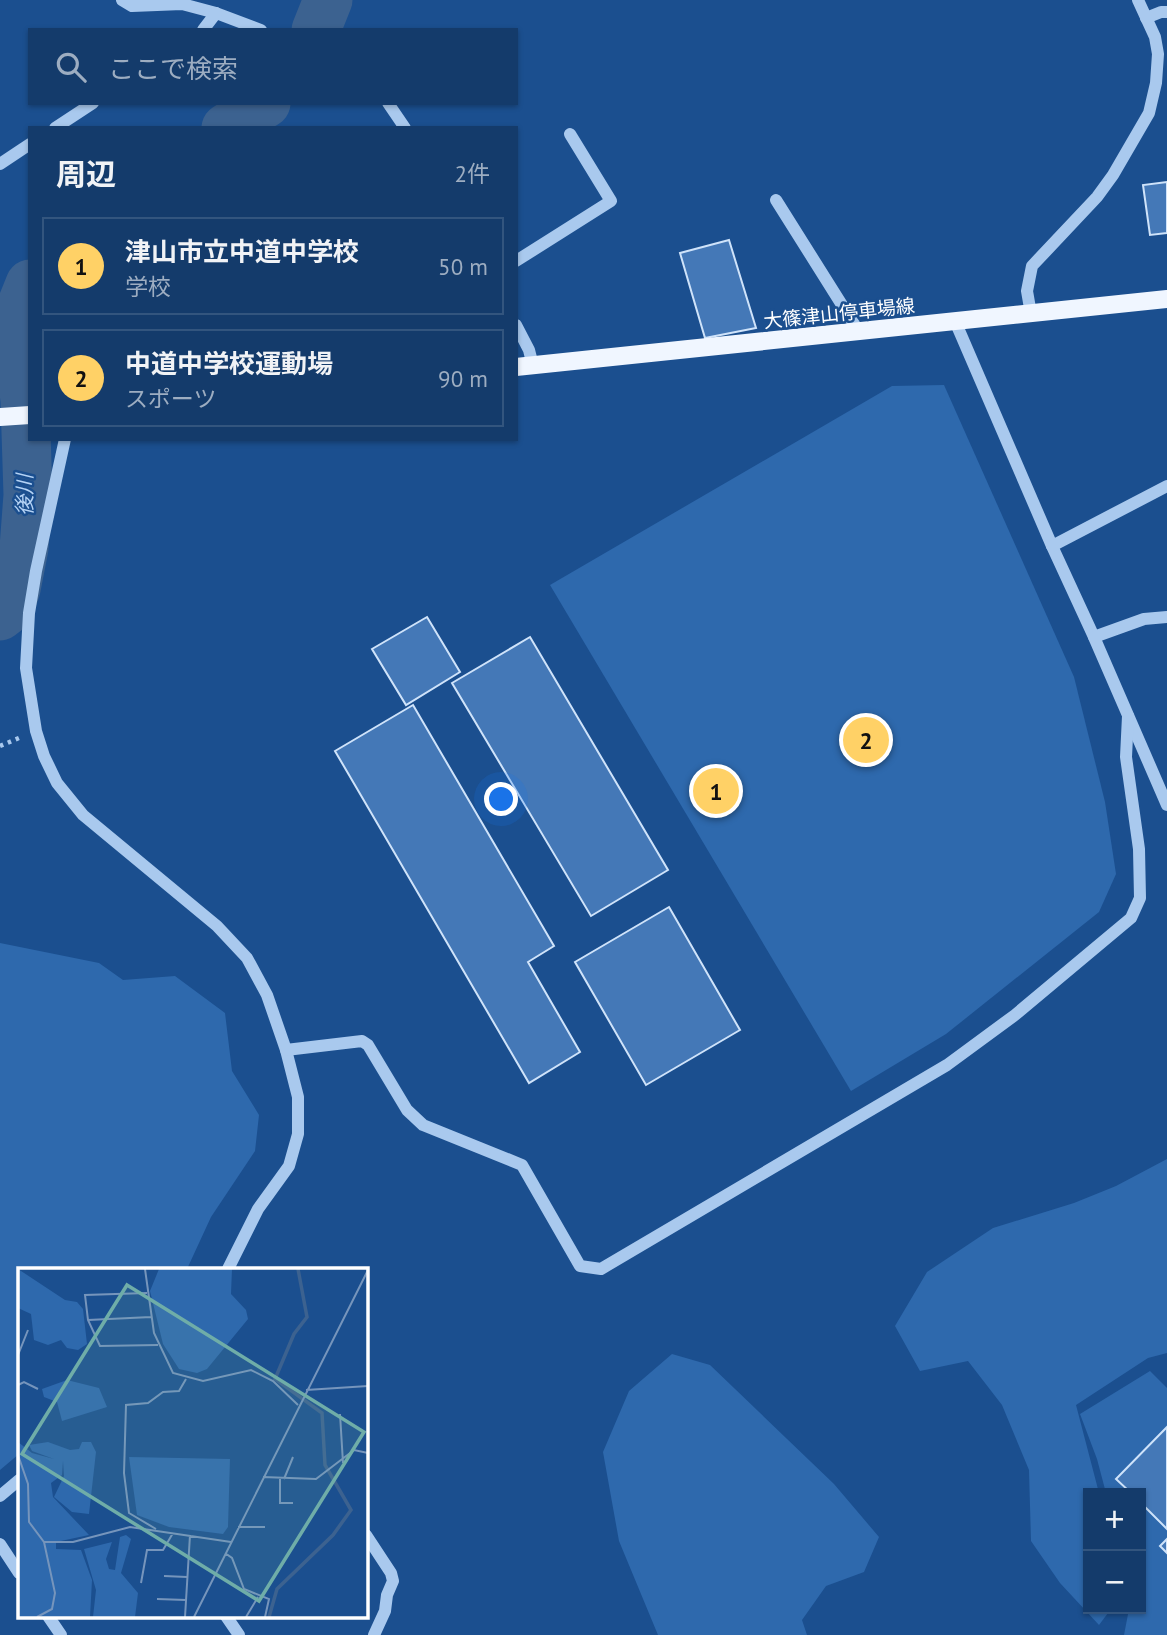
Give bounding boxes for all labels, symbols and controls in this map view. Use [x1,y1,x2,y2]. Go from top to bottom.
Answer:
search box [28,28,518,105]
icon: search [52,48,90,86]
text: ここで検索 [108,52,238,85]
text: 周辺 [56,154,116,193]
text: 2件 [454,159,490,188]
text: 津山市立中道中学校 [125,235,359,268]
text: 1 [74,252,88,281]
text: 50 m [438,252,488,281]
text: 学校 [125,272,171,301]
street label: 大篠津山停車場線 [762,293,916,333]
text: 中道中学校運動場 [125,347,333,380]
text: 2 [74,364,88,393]
text: 90 m [438,364,488,393]
text: スポーツ [125,384,217,413]
water label: 後川 [11,472,38,516]
pin: 2 [843,714,889,766]
pin: 1 [693,765,739,817]
your location [484,782,518,816]
inset map [18,1268,368,1618]
map controls [1083,1488,1146,1614]
button: + [1083,1488,1146,1551]
button: − [1083,1551,1146,1614]

